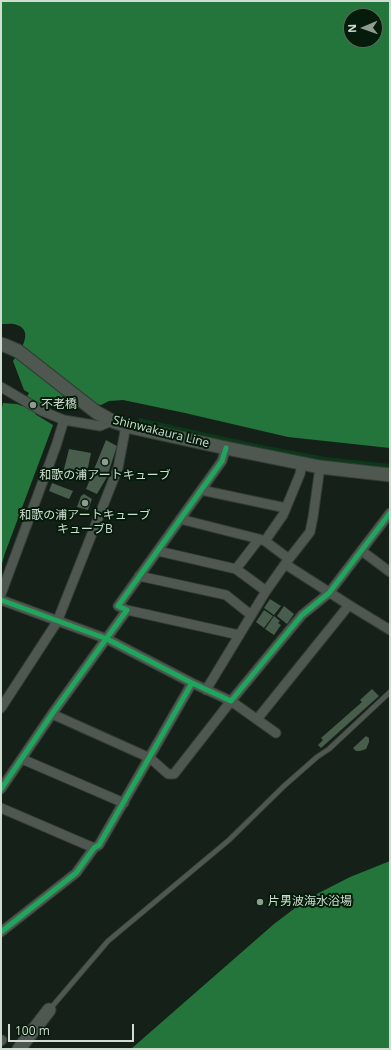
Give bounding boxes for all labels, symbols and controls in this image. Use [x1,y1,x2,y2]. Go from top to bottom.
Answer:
north arrow [343,8,383,48]
text: N [344,24,359,33]
place label: 不老橋 [41,398,77,412]
marker: 不老橋 [28,400,38,410]
street label: Shinwakaura Line [111,413,211,451]
marker: 和歌の浦アートキューブ [100,457,110,467]
place label: 和歌の浦アートキューブ [39,469,171,483]
marker: 和歌の浦アートキューブ キューブB [80,498,90,508]
place label: 和歌の浦アートキューブ キューブB [19,509,151,537]
place label: 片男波海水浴場 [268,895,352,909]
marker: 片男波海水浴場 [255,897,265,907]
scale bar [10,1016,136,1042]
text: 100 m [15,1022,50,1039]

